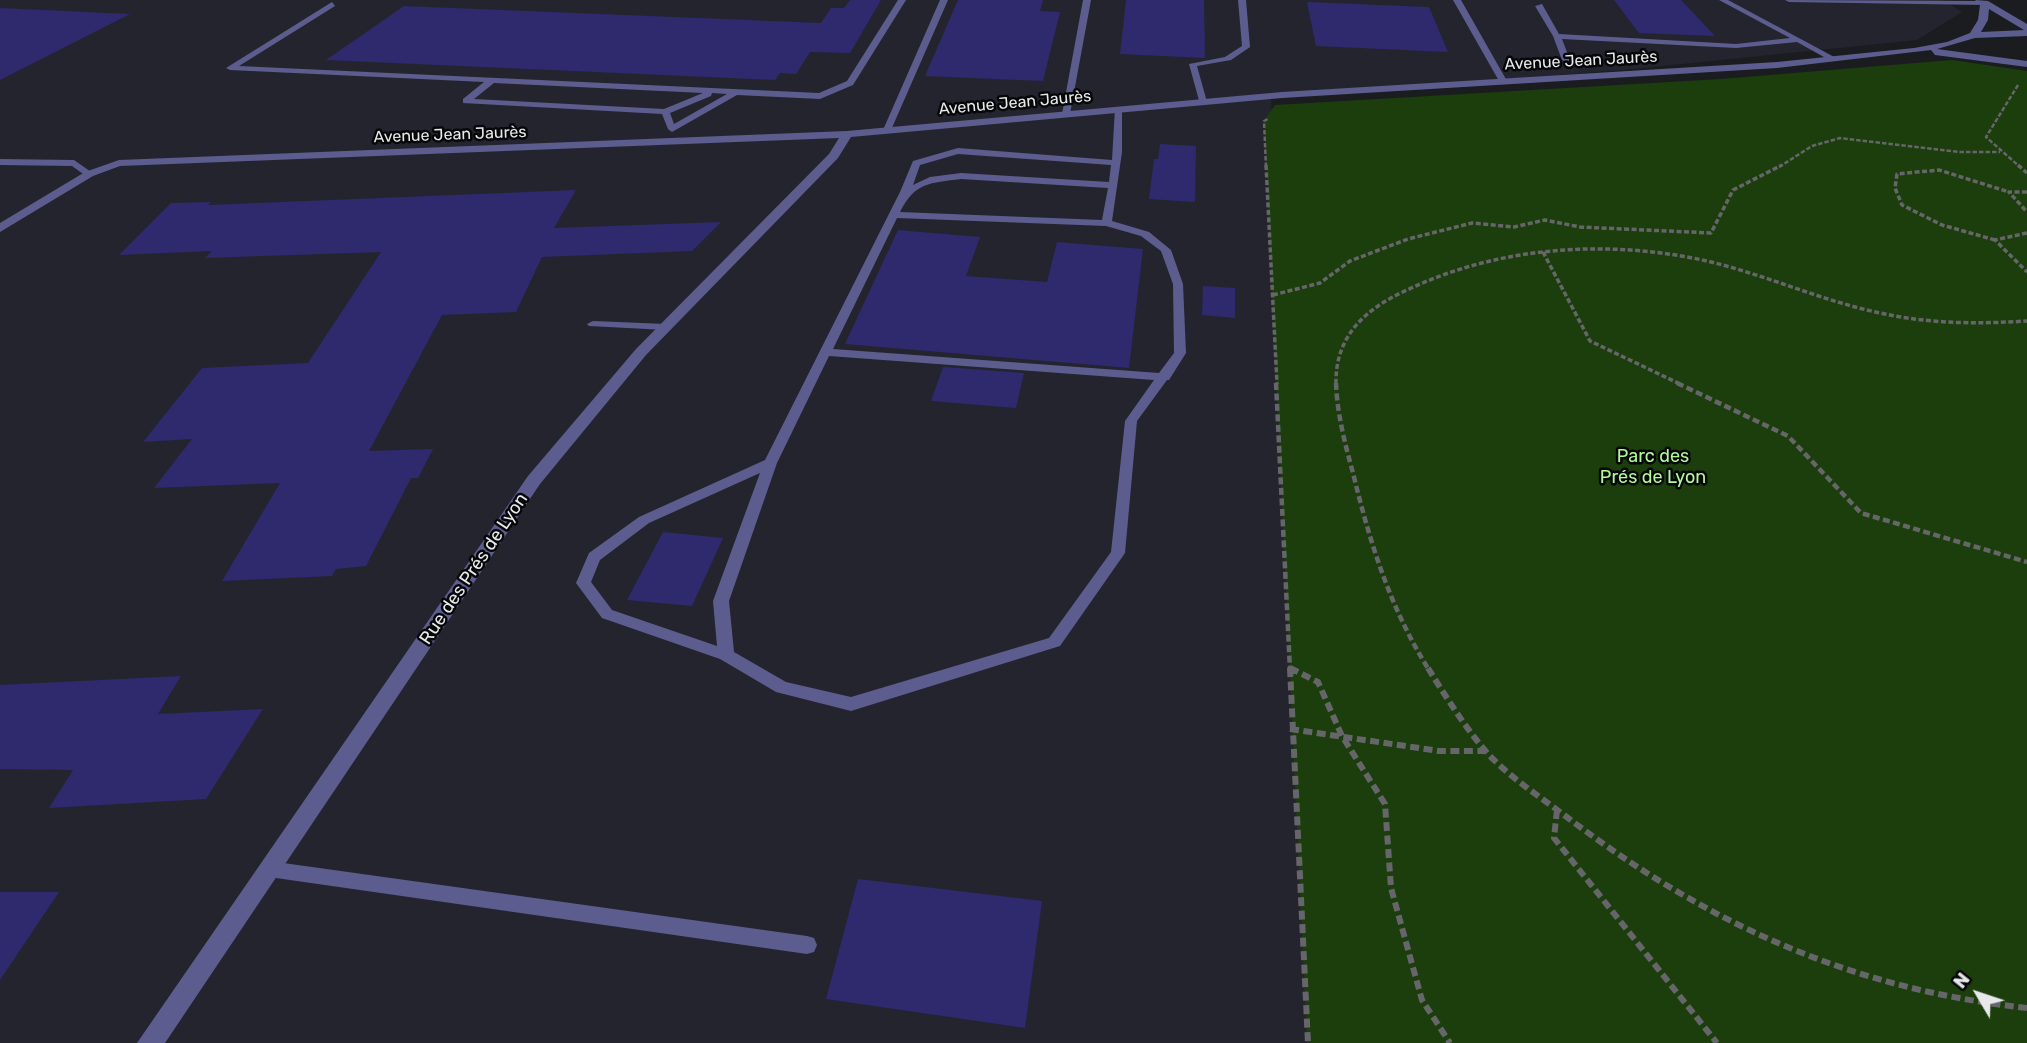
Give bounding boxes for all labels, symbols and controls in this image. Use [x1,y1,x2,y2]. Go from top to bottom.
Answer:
street label: Avenue Jean Jaurès [1504,47,1658,75]
street label: Avenue Jean Jaurès [938,87,1092,119]
street label: Avenue Jean Jaurès [373,123,527,147]
park label: Parc des Prés de Lyon [1600,446,1706,489]
street label: Rue des Prés de Lyon [415,489,533,649]
north arrow [1943,959,2013,1029]
text: N [1948,968,1975,993]

